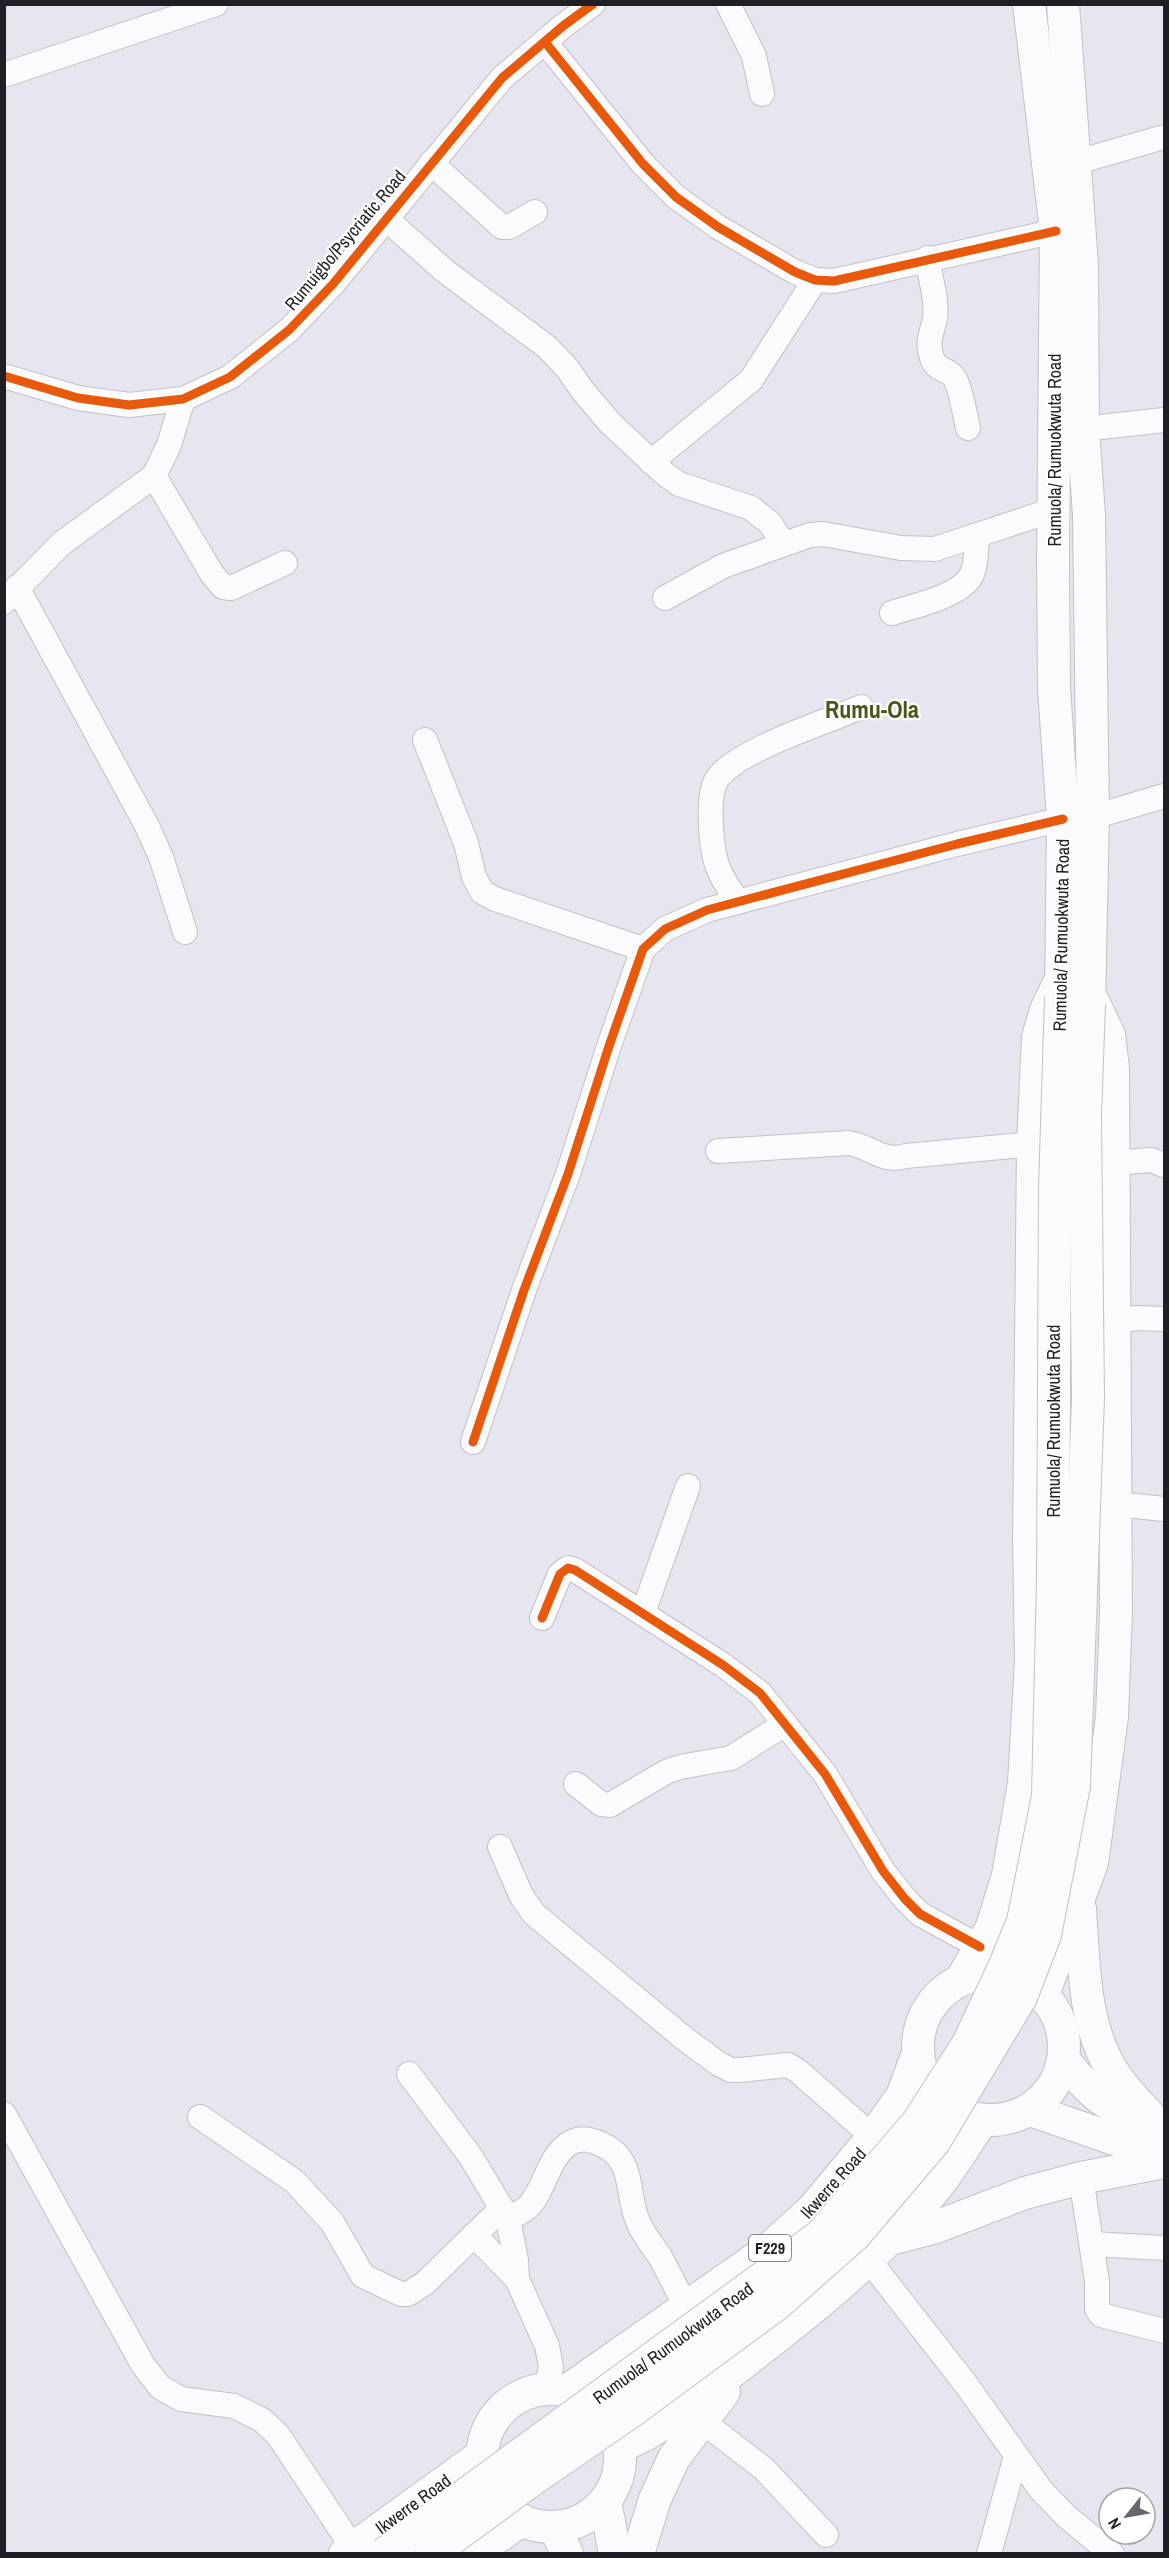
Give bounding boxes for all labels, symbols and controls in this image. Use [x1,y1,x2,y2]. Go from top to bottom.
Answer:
street label: Rumuigbo/Psycriatic Road [279,164,411,316]
street label: Rumuola/ Rumuokwuta Road [1042,354,1067,546]
district label: Rumu-Ola [825,693,919,725]
street label: Rumuola/ Rumuokwuta Road [1047,838,1075,1032]
street label: Rumuola/ Rumuokwuta Road [1041,1325,1066,1517]
street label: Ikwerre Road [794,2142,872,2224]
road number: F229 [749,2235,791,2261]
street label: Rumuola/ Rumuokwuta Road [588,2276,758,2410]
street label: Ikwerre Road [370,2468,456,2540]
north arrow [1097,2486,1157,2546]
text: N [1102,2514,1126,2533]

